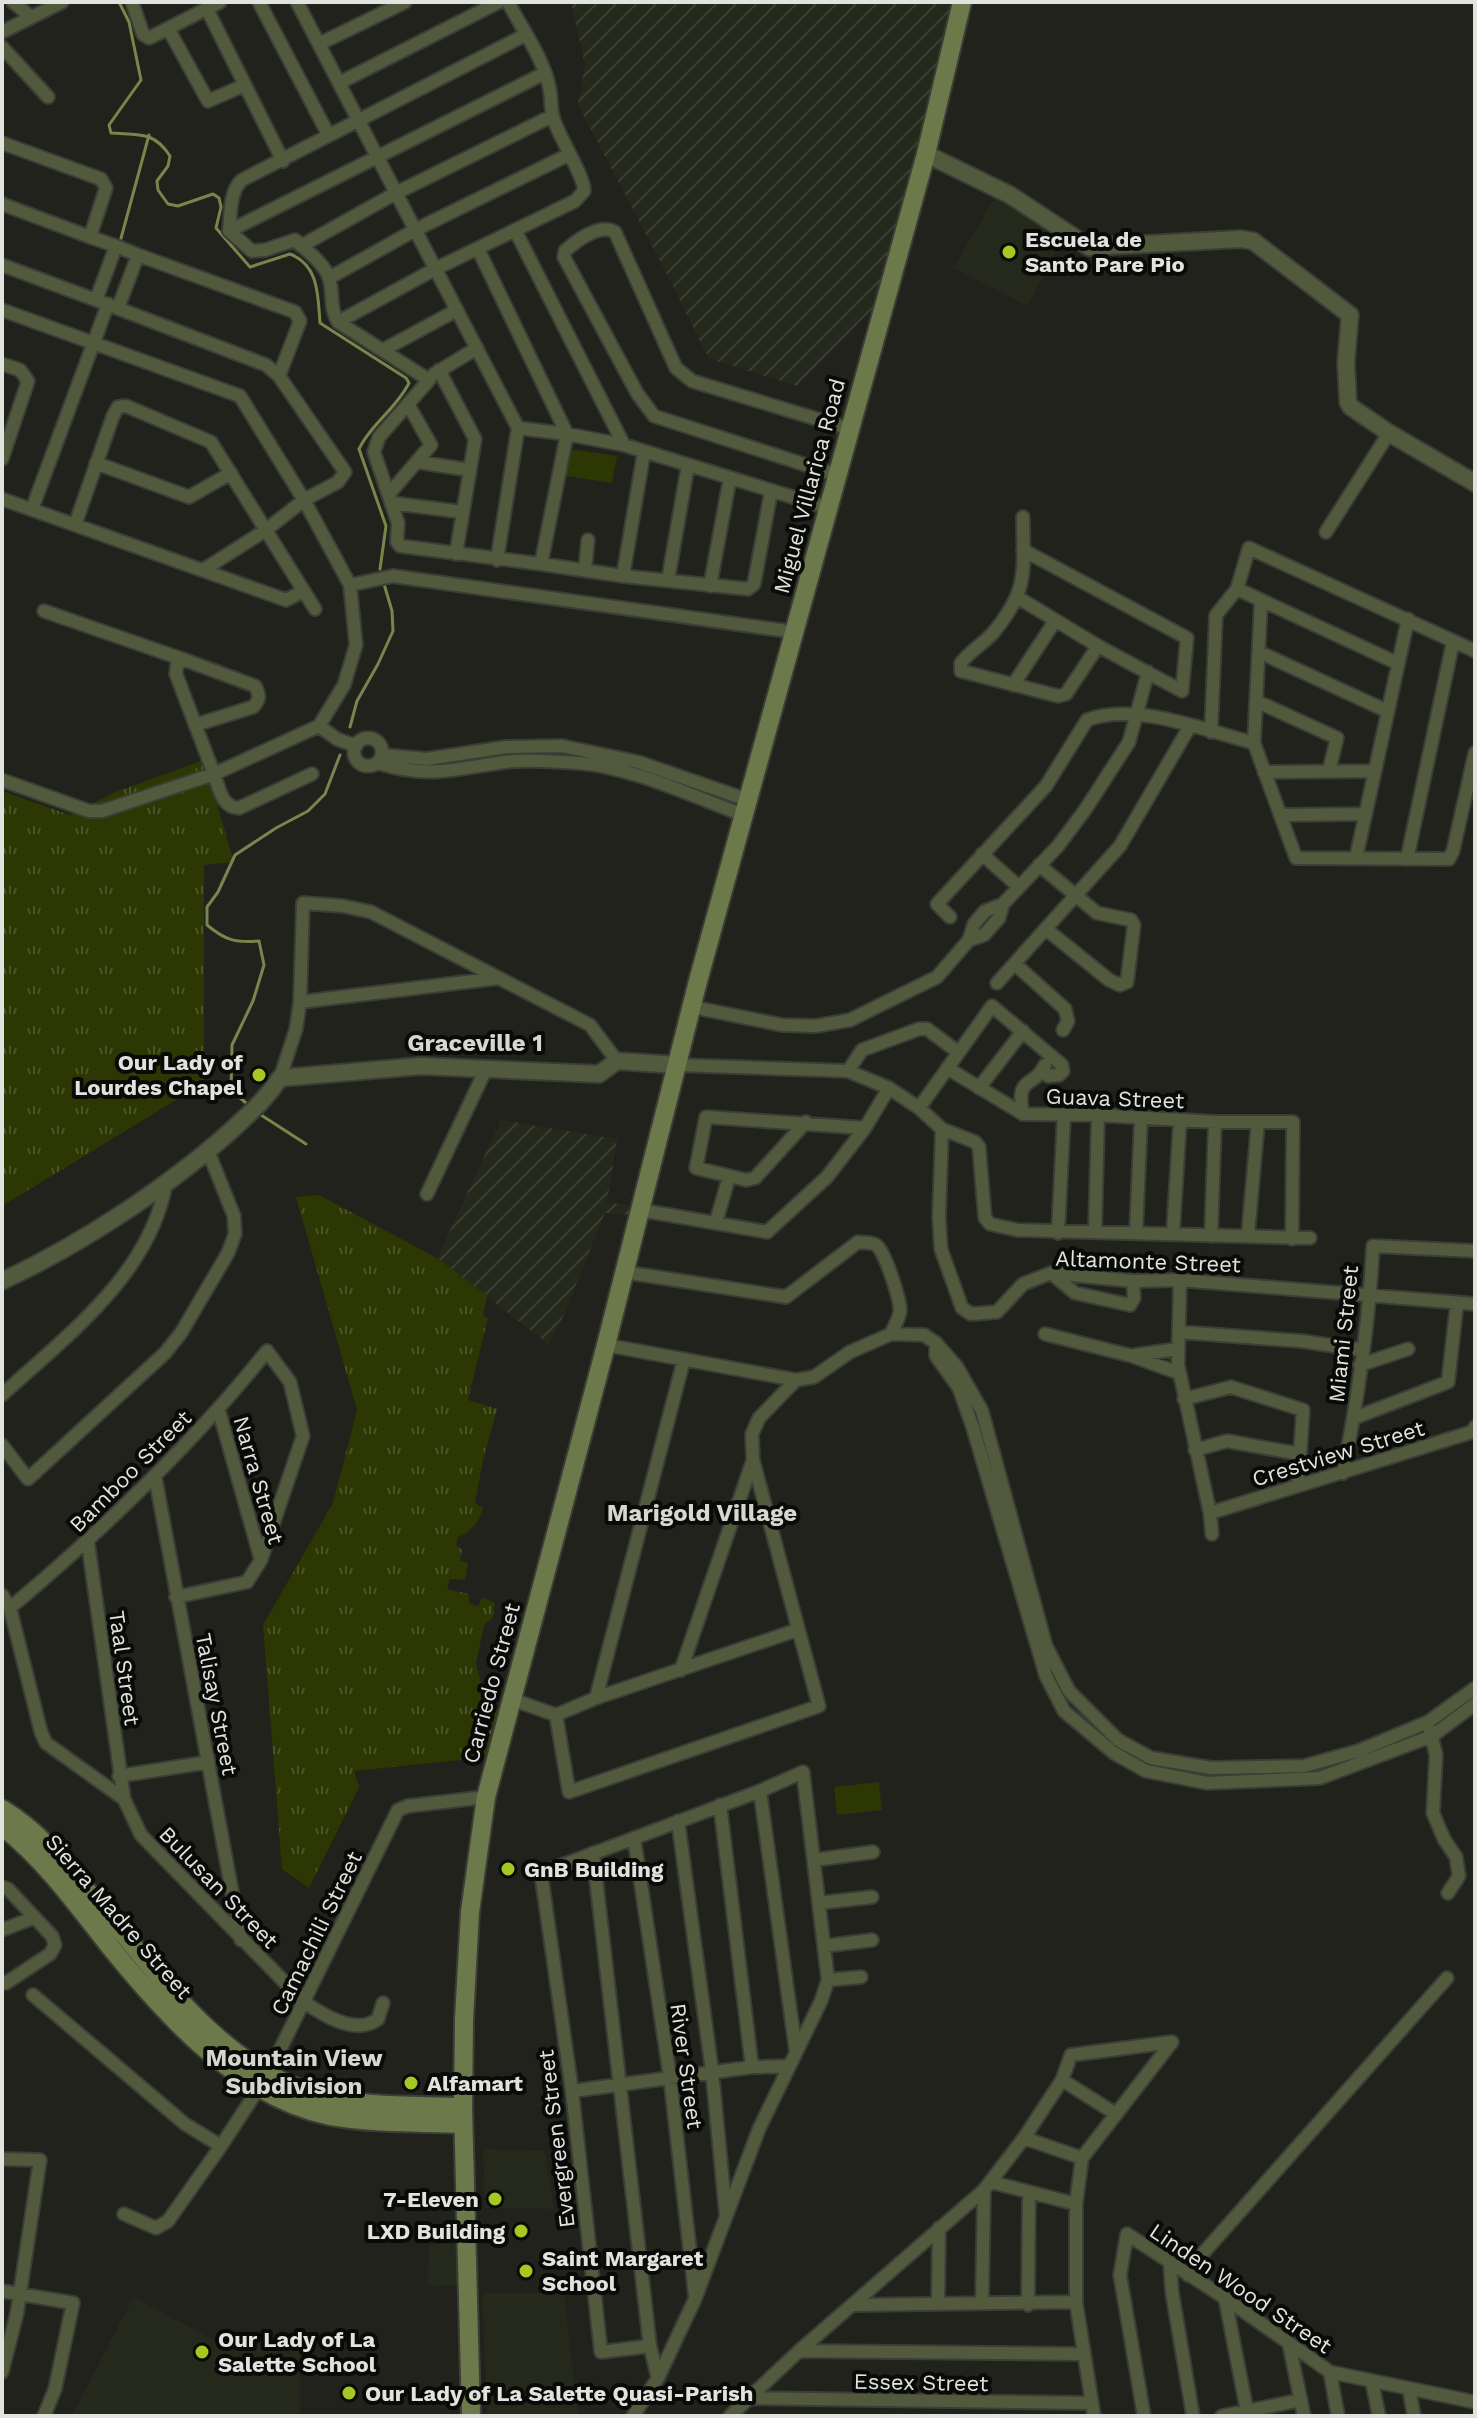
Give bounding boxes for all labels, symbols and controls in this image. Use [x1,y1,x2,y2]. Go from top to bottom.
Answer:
place label: Escuela de Santo Pare Pio [1025,227,1185,277]
marker: Escuela de Santo Pare Pio [1000,243,1018,261]
street label: Miguel Villarica Road [769,376,850,596]
district label: Graceville 1 [407,1029,543,1057]
place label: Our Lady of Lourdes Chapel [74,1050,244,1100]
marker: Our Lady of Lourdes Chapel [250,1066,268,1084]
street label: Guava Street [1045,1084,1185,1113]
street label: Altamonte Street [1055,1246,1241,1277]
street label: Miami Street [1324,1264,1363,1404]
street label: Bamboo Street [64,1405,196,1537]
street label: Narra Street [228,1413,289,1547]
street label: Crestview Street [1249,1415,1427,1492]
district label: Marigold Village [607,1499,797,1527]
street label: Carriedo Street [458,1600,525,1766]
street label: Taal Street [104,1609,145,1727]
street label: Talisay Street [190,1631,243,1777]
street label: Bulusan Street [154,1821,283,1953]
street label: Sierra Madre Street [40,1829,197,2004]
street label: Camachili Street [266,1847,367,2019]
place label: GnB Building [524,1857,664,1882]
marker: GnB Building [499,1860,517,1878]
street label: River Street [665,2002,708,2131]
district label: Mountain View Subdivision [206,2044,383,2100]
street label: Evergreen Street [533,2049,580,2229]
place label: Alfamart [427,2071,523,2096]
marker: Alfamart [402,2074,420,2092]
place label: 7-Eleven [383,2187,479,2212]
marker: 7-Eleven [486,2190,504,2208]
street label: Linden Wood Street [1145,2218,1336,2359]
place label: LXD Building [367,2219,506,2244]
marker: LXD Building [512,2222,530,2240]
place label: Saint Margaret School [542,2246,704,2296]
marker: Saint Margaret School [517,2262,535,2280]
place label: Our Lady of La Salette School [218,2327,377,2377]
marker: Our Lady of La Salette School [193,2343,211,2361]
street label: Essex Street [854,2369,988,2396]
place label: Our Lady of La Salette Quasi-Parish [365,2381,753,2406]
marker: Our Lady of La Salette Quasi-Parish [340,2384,358,2402]

